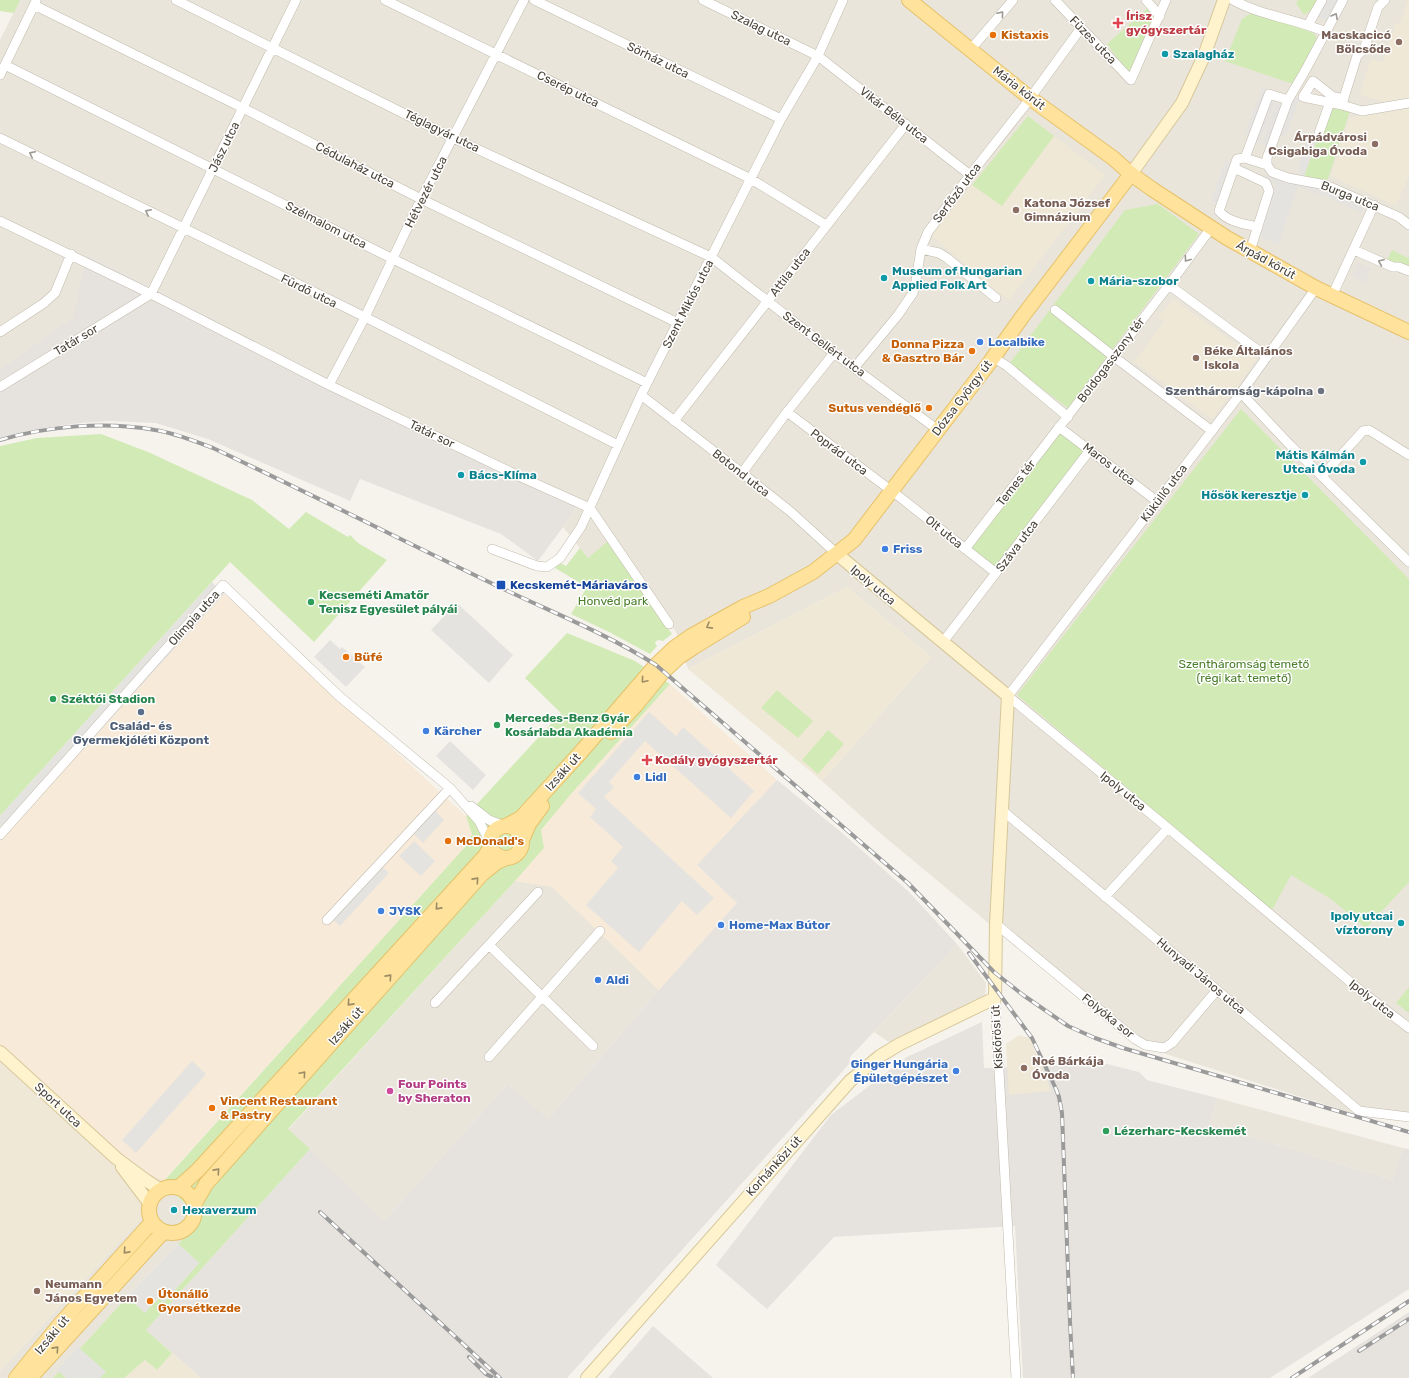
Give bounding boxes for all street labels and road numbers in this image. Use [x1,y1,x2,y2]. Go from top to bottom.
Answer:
street label: Szalag utca [729,7,793,49]
street label: Füzes utca [1067,13,1119,67]
street label: Sörház utca [625,39,691,81]
street label: Mária körút [990,63,1048,113]
street label: Cserép utca [535,68,601,110]
street label: Vikár Béla utca [857,84,931,146]
street label: Téglagyár utca [402,107,482,155]
street label: Jász utca [206,119,242,175]
street label: Cédulaház utca [313,139,397,191]
street label: Hétvezér utca [402,154,450,230]
street label: Serfőző utca [930,160,984,226]
street label: Burga utca [1319,178,1381,214]
street label: Szélmalom utca [283,199,369,251]
street label: Árpád körút [1234,238,1298,282]
street label: Attila utca [767,245,813,299]
street label: Szent Miklós utca [660,257,716,351]
street label: Fürdő utca [279,271,339,311]
street label: Szent Gellért utca [780,308,868,380]
street label: Boldogasszony tér [1074,314,1148,405]
street label: Tatár sor [52,321,101,358]
street label: Dózsa György út [929,357,995,439]
street label: Tatár sor [407,417,457,451]
street label: Poprád utca [808,426,870,478]
street label: Maros utca [1080,440,1138,488]
street label: Botond utca [710,446,772,500]
street label: Temes tér [994,457,1039,509]
street label: Küküllő utca [1138,461,1190,525]
street label: Olt utca [923,513,965,551]
street label: Száva utca [993,517,1041,575]
street label: Ipoly utca [848,562,898,608]
street label: Olimpia utca [166,588,222,648]
street label: Izsáki út [542,750,584,794]
street label: Ipoly utca [1097,768,1149,814]
street label: Hunyadi János utca [1154,935,1248,1017]
street label: Ipoly utca [1346,977,1398,1021]
street label: Folyóka sor [1079,991,1137,1042]
street label: Izsáki út [326,1004,367,1048]
street label: Kiskőrösi út [988,1004,1006,1069]
street label: Sport utca [32,1080,84,1130]
street label: Korhánközi út [743,1133,805,1199]
street label: Izsáki út [32,1313,72,1357]

